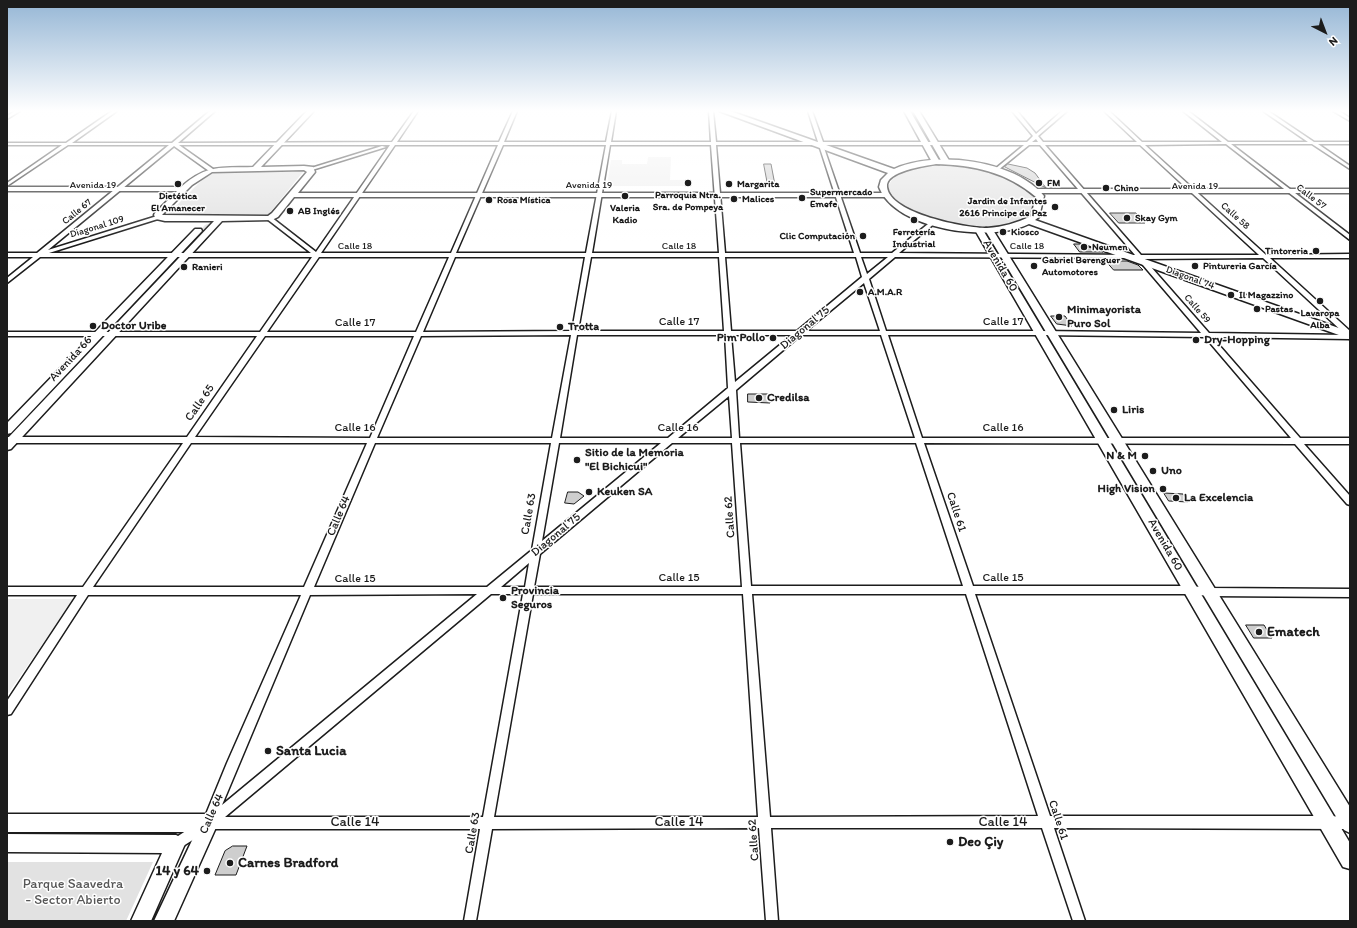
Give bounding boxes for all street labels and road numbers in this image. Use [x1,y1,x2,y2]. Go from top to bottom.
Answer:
street label: Avenida 19 [70,179,116,191]
street label: Avenida 19 [566,179,612,191]
street label: Avenida 19 [1172,180,1218,192]
street label: Calle 57 [1294,182,1328,212]
street label: Calle 67 [60,196,94,228]
street label: Calle 58 [1218,200,1252,232]
street label: Diagonal 109 [68,213,126,241]
street label: Avenida 60 [979,238,1021,294]
street label: Calle 18 [338,240,372,252]
street label: Calle 18 [662,240,696,252]
street label: Calle 18 [1010,240,1044,252]
street label: Diagonal 74 [1164,264,1216,292]
street label: Calle 59 [1181,292,1213,326]
street label: Diagonal 75 [777,303,833,353]
street label: Calle 17 [659,315,699,329]
street label: Calle 17 [983,315,1023,329]
street label: Calle 17 [335,316,375,330]
street label: Avenida 66 [46,333,96,385]
street label: Calle 65 [182,382,218,424]
street label: Calle 16 [334,421,376,435]
street label: Calle 16 [657,421,699,435]
street label: Calle 16 [982,421,1024,435]
street label: Calle 61 [943,490,969,534]
street label: Calle 63 [518,492,540,536]
street label: Calle 64 [324,494,354,538]
street label: Calle 62 [721,496,739,538]
street label: Diagonal 75 [528,510,584,560]
street label: Avenida 60 [1144,517,1186,573]
street label: Calle 15 [658,571,700,585]
street label: Calle 15 [982,571,1024,585]
street label: Calle 15 [334,572,376,586]
street label: Calle 64 [197,792,227,836]
street label: Calle 61 [1045,798,1071,842]
street label: Calle 63 [462,811,484,855]
street label: Calle 14 [331,814,379,830]
street label: Calle 14 [655,814,703,830]
street label: Calle 14 [979,814,1027,830]
street label: Calle 62 [745,819,763,861]

